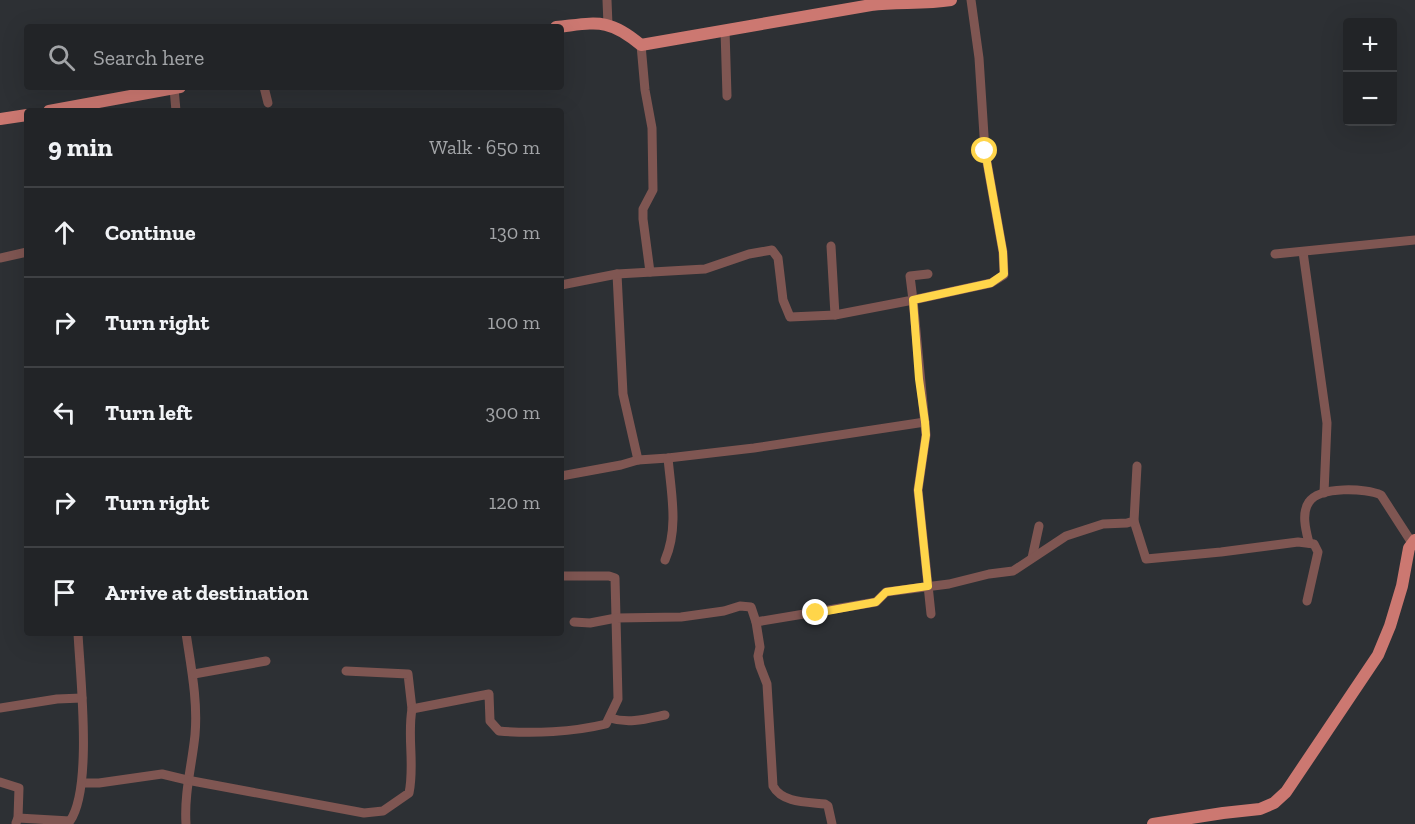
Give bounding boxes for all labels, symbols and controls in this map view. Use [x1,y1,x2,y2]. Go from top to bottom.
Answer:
map controls [1343,18,1397,126]
button: + [1343,18,1397,72]
search box [24,24,564,90]
icon: search [45,41,78,74]
text: Search here [93,44,204,71]
button: − [1343,72,1397,126]
text: 9 min [48,131,113,163]
text: Walk · 650 m [429,135,540,159]
route start [971,137,997,163]
icon: ahead [48,216,81,249]
text: Continue [105,219,196,246]
text: 130 m [489,220,540,244]
icon: right [48,306,81,339]
text: Turn right [105,309,209,336]
text: 100 m [487,310,540,334]
icon: left [48,396,81,429]
text: Turn left [105,399,192,426]
text: 300 m [485,400,540,424]
icon: right [48,486,81,519]
text: Turn right [105,489,209,516]
text: 120 m [489,490,540,514]
icon: arrive [48,576,81,609]
text: Arrive at destination [105,579,308,606]
route end [802,599,828,625]

